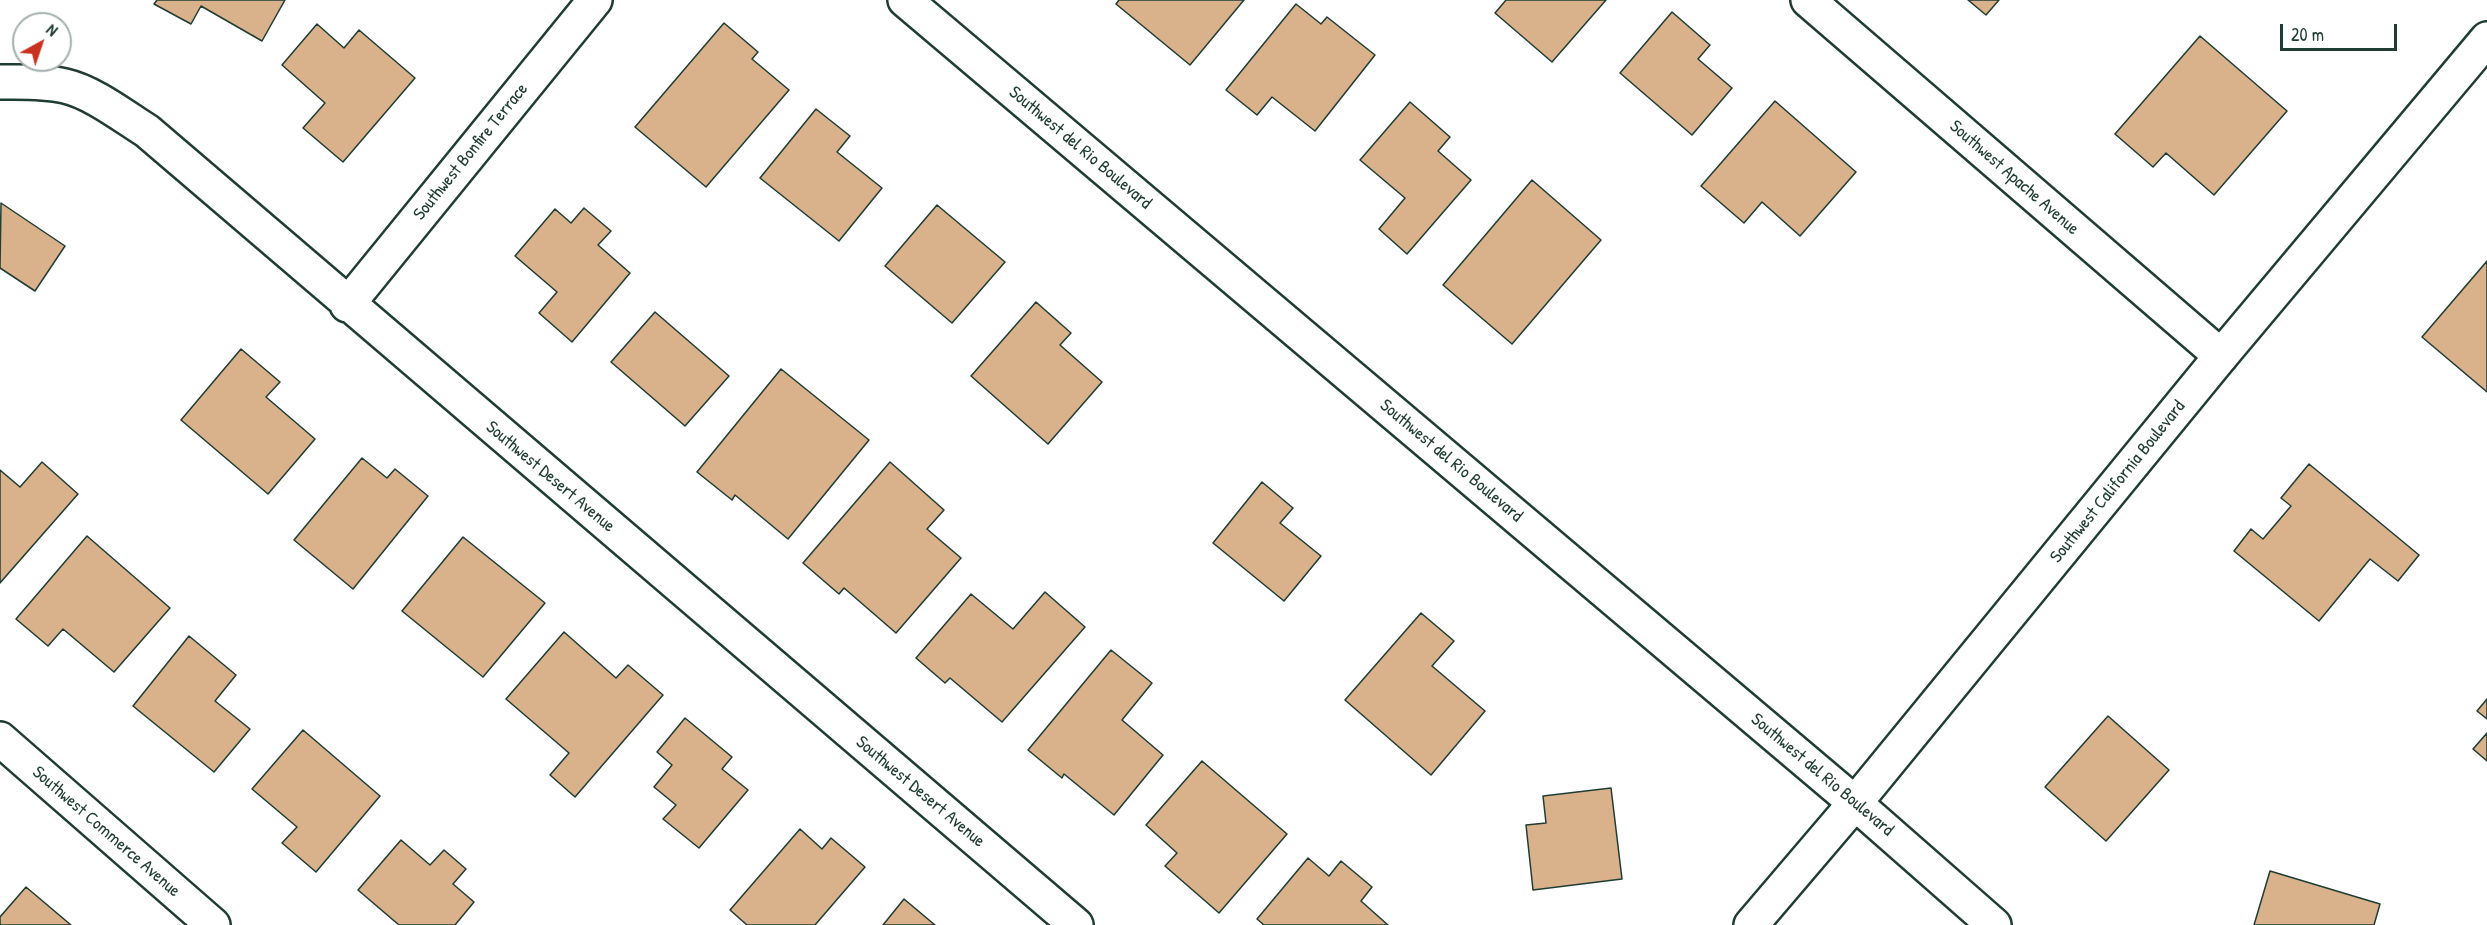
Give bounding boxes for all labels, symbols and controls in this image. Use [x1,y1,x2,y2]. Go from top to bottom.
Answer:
north arrow [12,12,72,72]
scale bar [2283,12,2400,50]
text: N [42,19,63,41]
text: 20 m [2291,22,2324,47]
street label: Southwest Bonfire Terrace [409,79,533,225]
street label: Southwest del Rio Boulevard [1004,82,1156,214]
street label: Southwest Apache Avenue [1945,116,2083,240]
street label: Southwest del Rio Boulevard [1375,395,1527,527]
street label: Southwest California Boulevard [2046,396,2190,568]
street label: Southwest Desert Avenue [481,417,619,537]
street label: Southwest del Rio Boulevard [1746,709,1898,841]
street label: Southwest Desert Avenue [851,732,989,852]
street label: Southwest Commerce Avenue [28,762,184,902]

